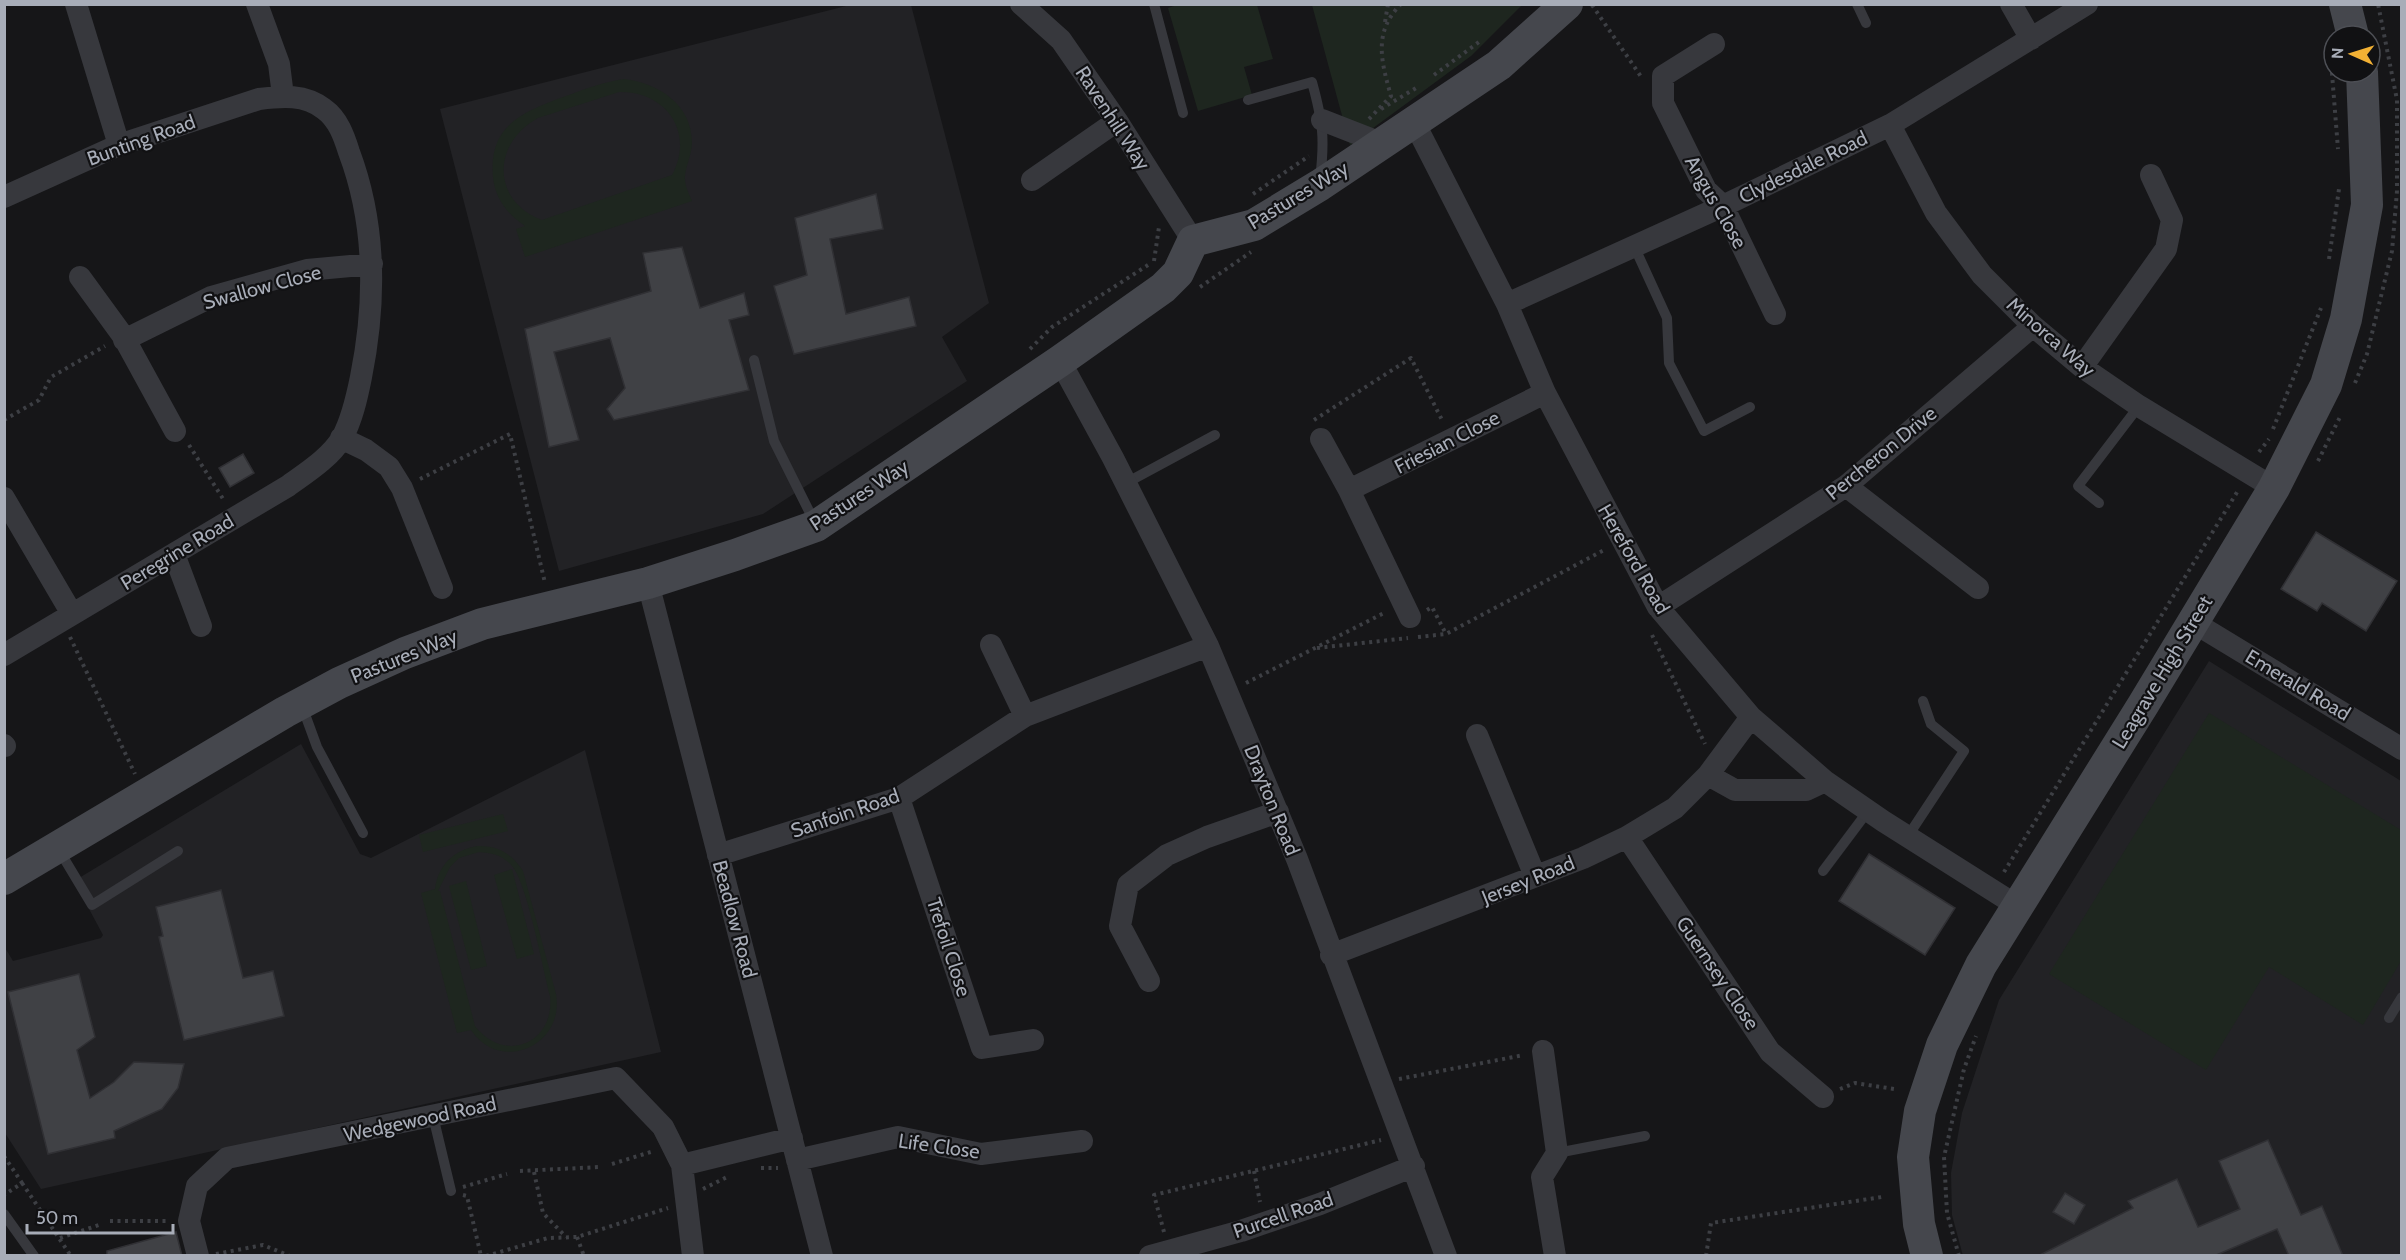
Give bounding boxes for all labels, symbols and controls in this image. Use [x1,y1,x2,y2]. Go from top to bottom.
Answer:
north arrow [2322,24,2382,84]
text: N [2328,47,2347,59]
street label: Ravenhill Way [1071,62,1155,174]
street label: Bunting Road [84,109,198,171]
street label: Clydesdale Road [1735,126,1871,208]
street label: Angus Close [1680,151,1752,253]
street label: Pastures Way [1243,156,1353,234]
street label: Swallow Close [200,260,324,314]
street label: Minorca Way [2002,292,2100,382]
street label: Percheron Drive [1821,401,1941,505]
street label: Friesian Close [1390,405,1504,479]
street label: Pastures Way [805,454,913,536]
street label: Hereford Road [1593,500,1675,618]
street label: Peregrine Road [116,509,238,595]
street label: Leagrave High Street [2107,591,2217,753]
street label: Pastures Way [347,624,461,688]
street label: Emerald Road [2241,644,2355,726]
street label: Drayton Road [1239,741,1305,859]
street label: Sanfoin Road [788,783,902,843]
street label: Jersey Road [1477,851,1578,910]
street label: Beadlow Road [708,858,762,980]
street label: Trefoil Close [922,895,976,999]
street label: Guernsey Close [1671,912,1765,1034]
street label: Wedgewood Road [342,1091,498,1147]
street label: Life Close [897,1128,981,1164]
street label: Purcell Road [1230,1187,1336,1243]
scale bar [27,1197,172,1235]
text: 50 m [36,1207,78,1229]

